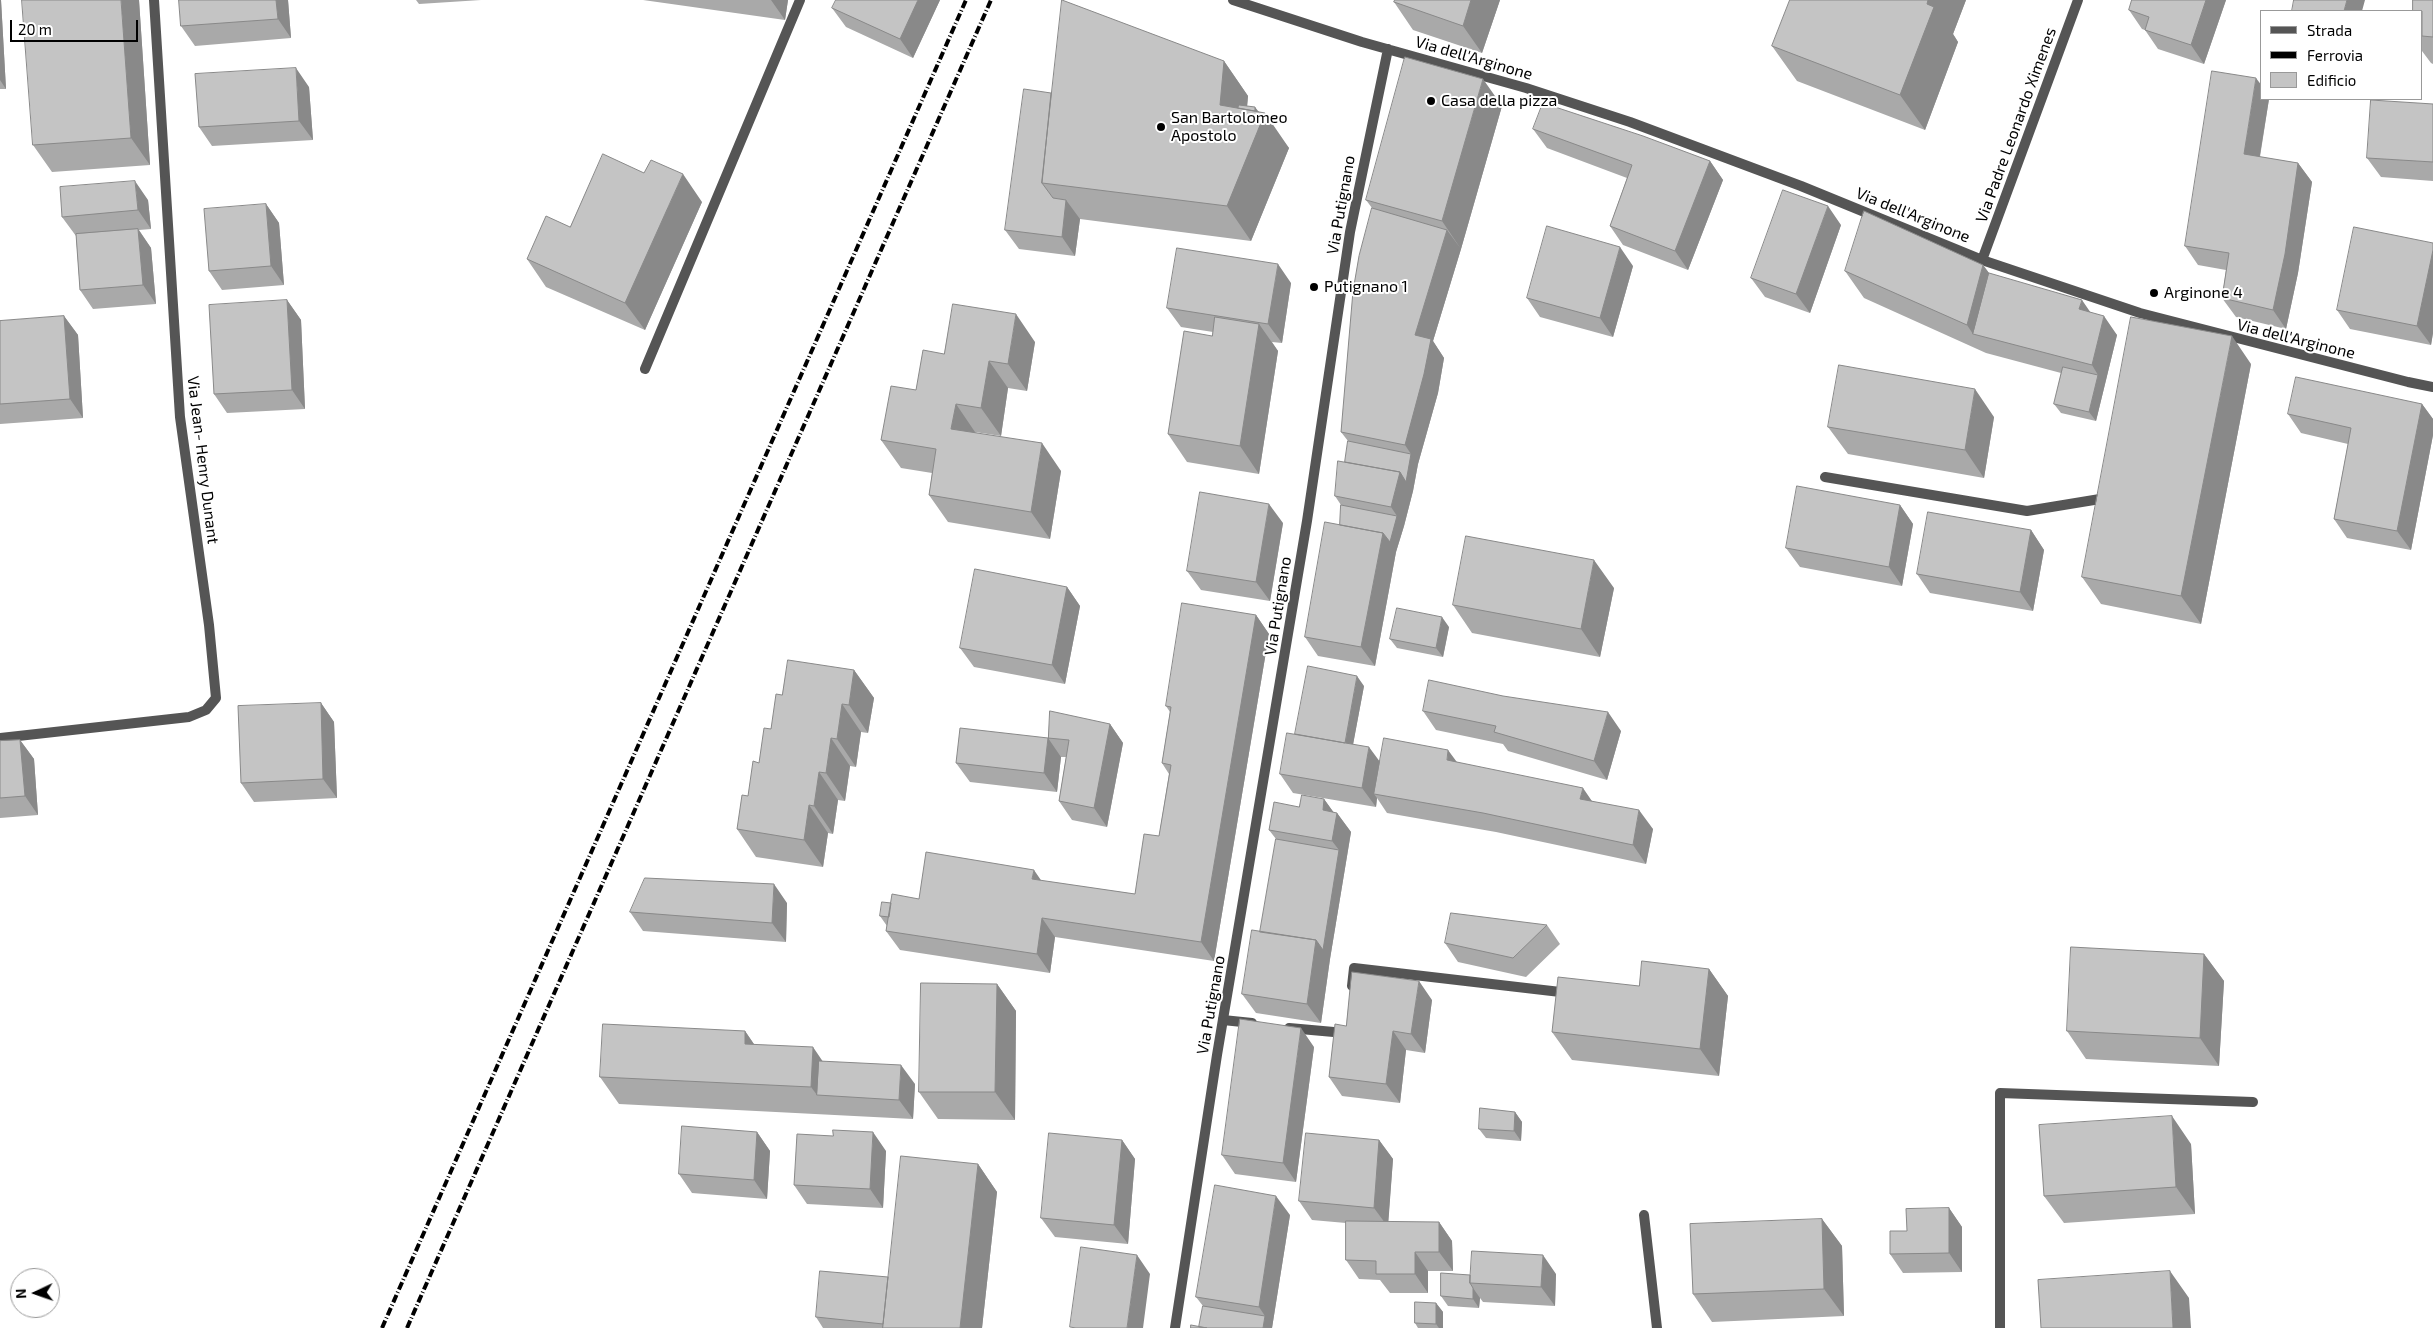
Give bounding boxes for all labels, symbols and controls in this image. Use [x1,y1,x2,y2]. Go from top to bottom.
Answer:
scale bar [12,10,140,42]
legend [2260,10,2423,100]
text: 20 m [18,20,52,38]
text: Strada [2307,21,2352,39]
street label: Via Padre Leonardo Ximenes [1972,25,2060,225]
street label: Via dell'Arginone [1413,32,1535,84]
text: Ferrovia [2307,46,2363,64]
text: Edificio [2307,71,2356,89]
place label: Casa della pizza [1441,91,1557,111]
marker: Casa della pizza [1425,95,1437,107]
place label: San Bartolomeo Apostolo [1171,108,1287,146]
marker: San Bartolomeo Apostolo [1155,121,1167,133]
street label: Via Putignano [1323,154,1359,256]
street label: Via dell'Arginone [1853,183,1973,247]
place label: Putignano 1 [1324,277,1408,297]
marker: Putignano 1 [1308,281,1320,293]
place label: Arginone 4 [2164,283,2243,303]
marker: Arginone 4 [2148,287,2160,299]
street label: Via dell'Arginone [2235,315,2357,363]
street label: Via Jean- Henry Dunant [183,375,223,545]
street label: Via Putignano [1261,555,1295,657]
street label: Via Putignano [1193,954,1229,1056]
north arrow [10,1268,60,1318]
text: N [12,1288,29,1299]

